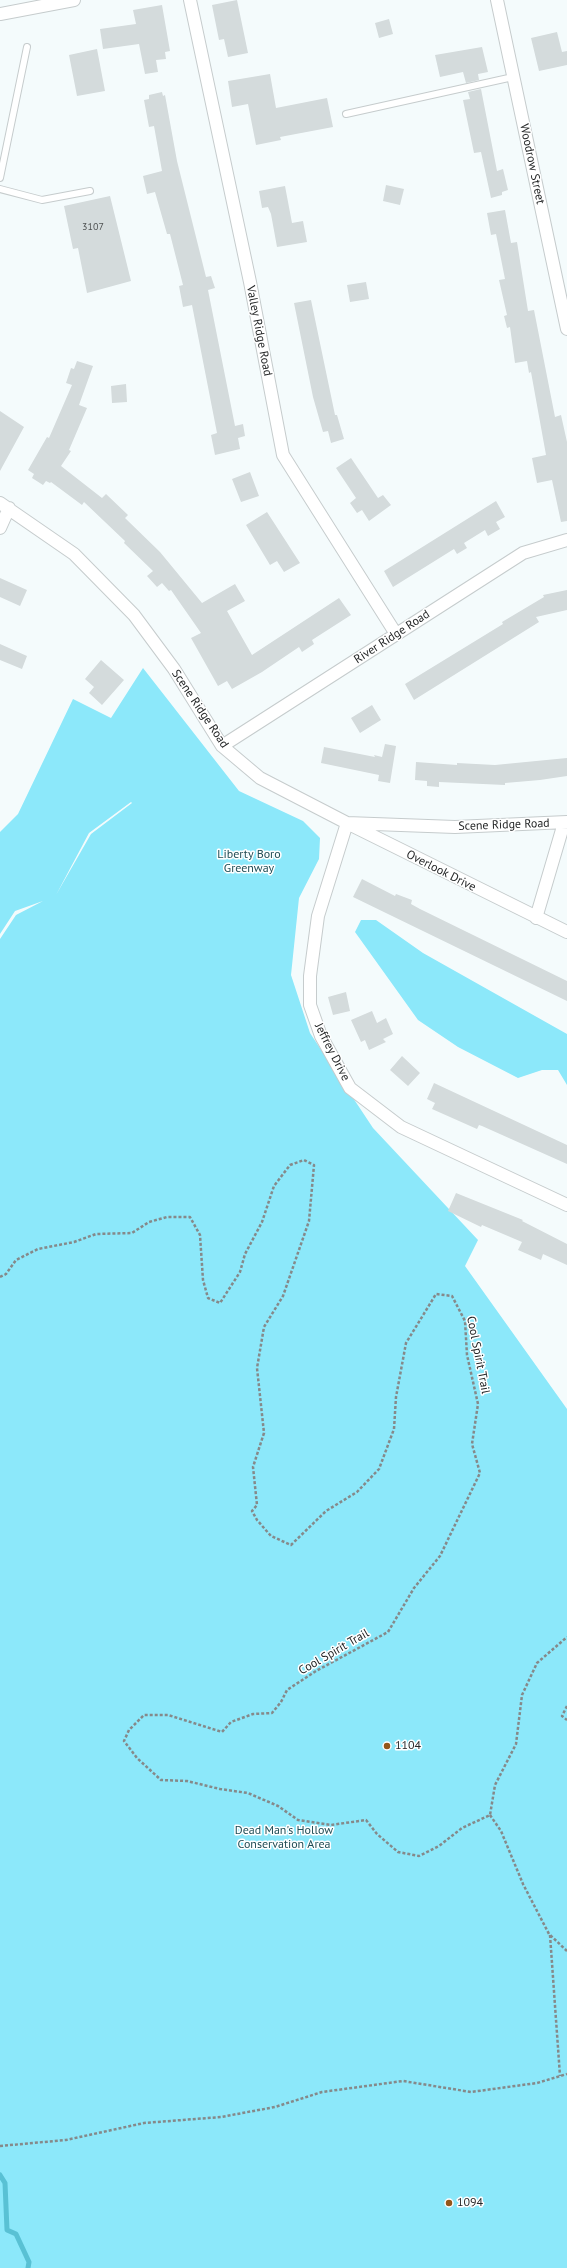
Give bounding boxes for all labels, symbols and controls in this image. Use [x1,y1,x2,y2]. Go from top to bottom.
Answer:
street label: Woodrow Street [516,122,548,206]
house number: 3107 [82,221,104,233]
street label: Valley Ridge Road [243,285,275,377]
street label: River Ridge Road [351,607,433,667]
street label: Scene Ridge Road [168,667,232,751]
street label: Scene Ridge Road [458,816,550,834]
street label: Overlook Drive [404,847,478,895]
park label: Liberty Boro Greenway [217,848,281,876]
street label: Jeffrey Drive [311,1021,353,1083]
street label: Cool Spirit Trail [463,1315,493,1395]
street label: Cool Spirit Trail [296,1626,372,1678]
place label: 1104 [395,1739,421,1753]
marker: 1104 [382,1741,392,1751]
park label: Dead Man's Hollow Conservation Area [235,1824,333,1852]
place label: 1094 [457,2196,483,2210]
marker: 1094 [444,2198,454,2208]

